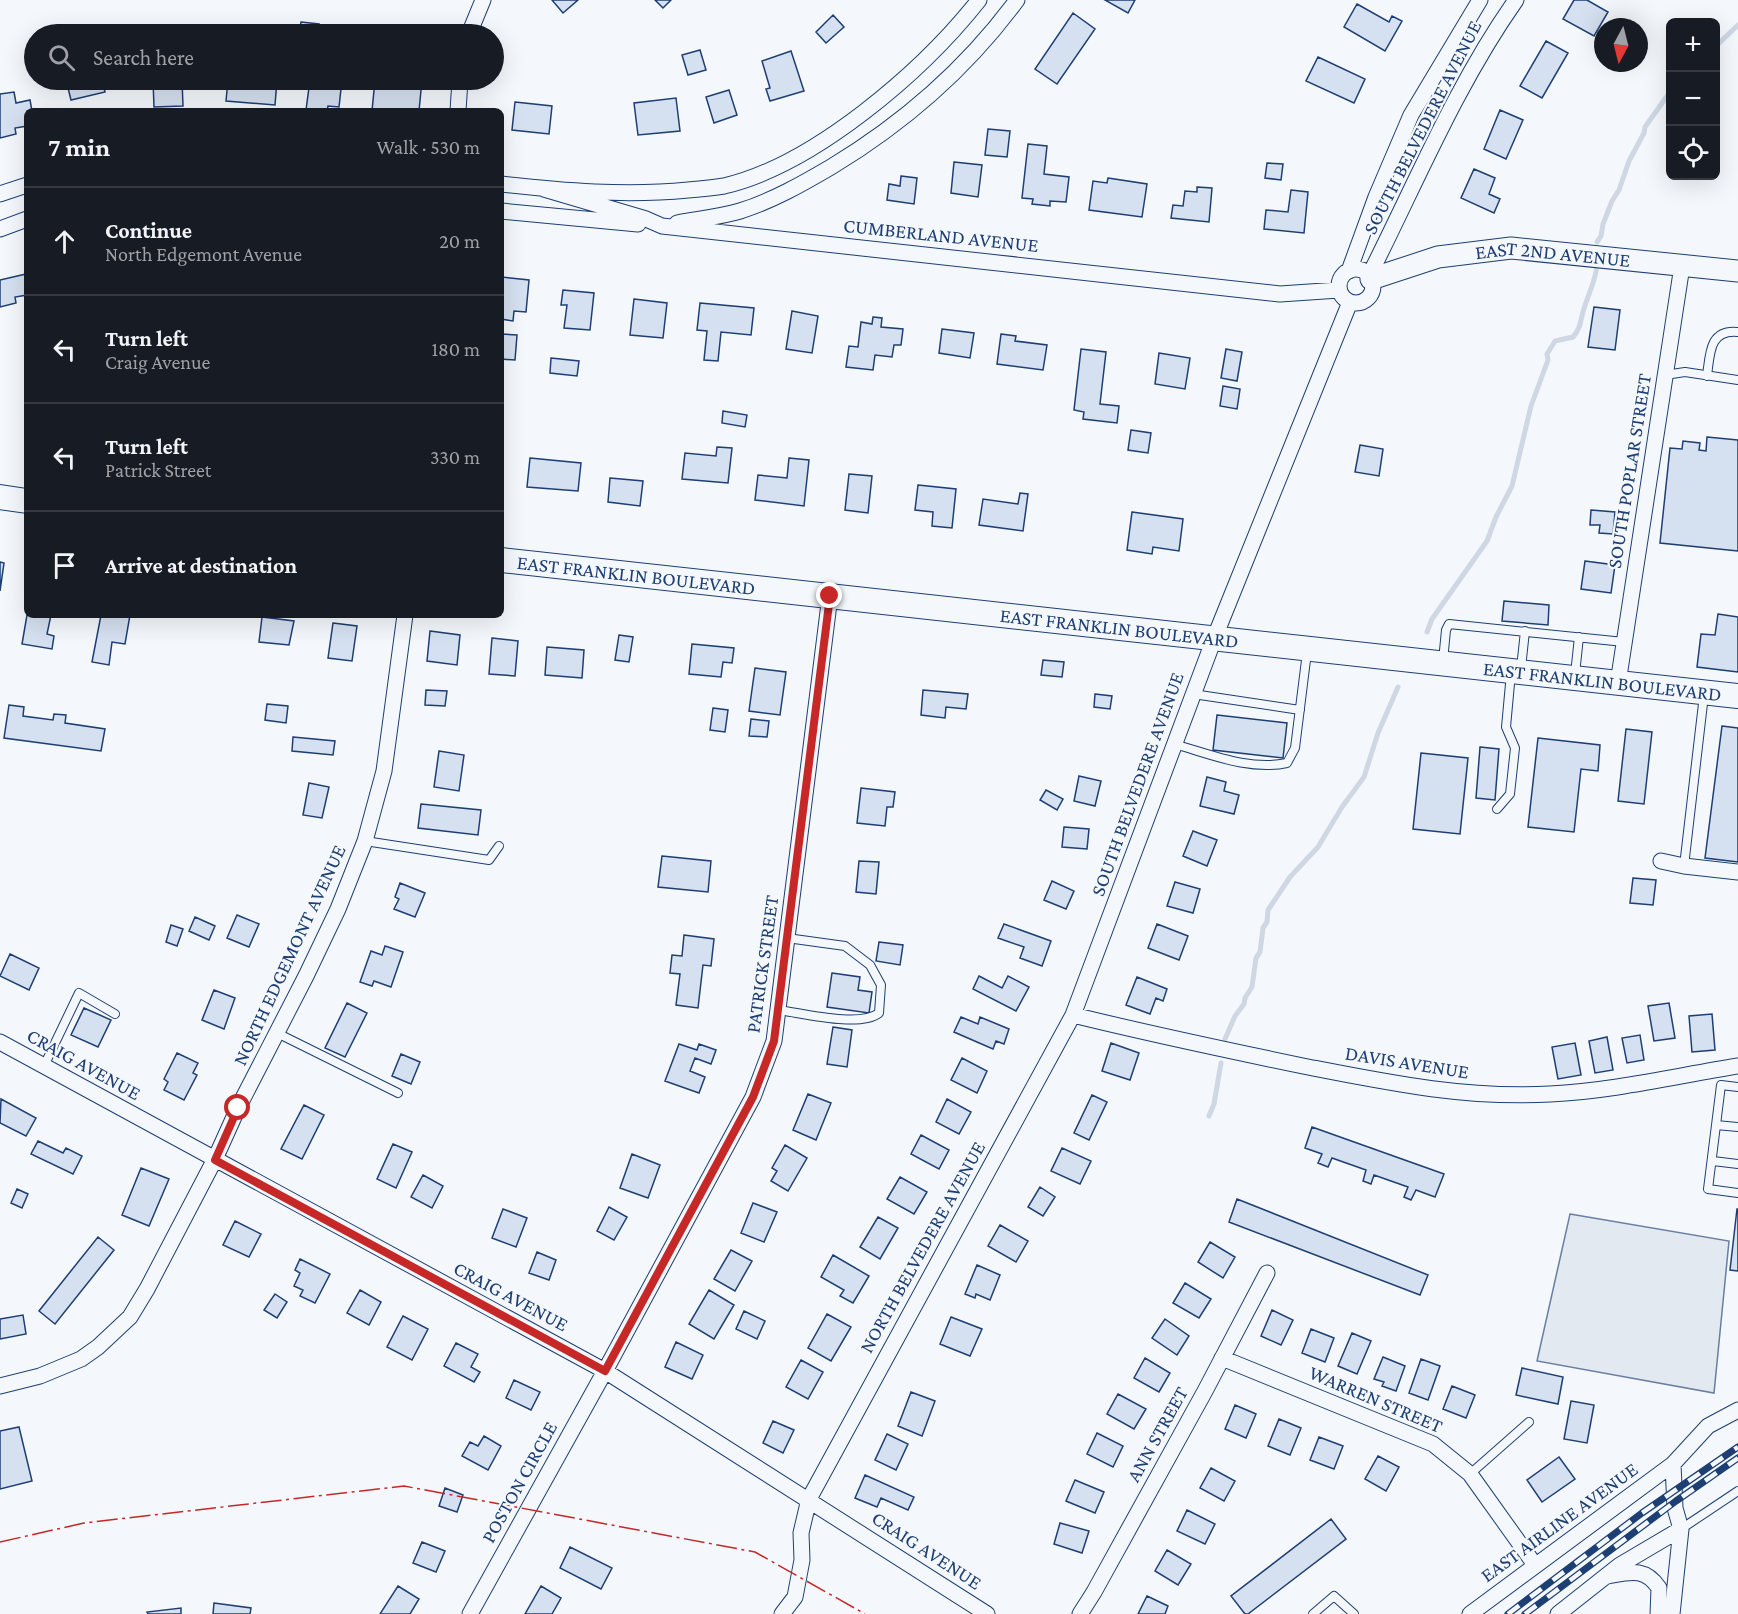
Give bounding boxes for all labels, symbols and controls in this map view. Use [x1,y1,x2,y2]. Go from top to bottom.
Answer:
street label: SOUTH BELVEDERE AVENUE [1358,16,1486,237]
north arrow [1594,18,1648,72]
map controls [1666,18,1720,180]
button: + [1666,18,1720,72]
search box [24,24,504,90]
icon: search [45,41,78,74]
text: Search here [93,45,194,70]
button: − [1666,72,1720,126]
button: locate [1666,126,1720,180]
text: 7 min [48,133,110,162]
text: Walk · 530 m [376,136,480,158]
street label: CUMBERLAND AVENUE [842,214,1040,256]
text: Continue [105,218,192,243]
icon: ahead [48,225,81,258]
text: 20 m [439,230,480,252]
street label: EAST 2ND AVENUE [1474,237,1632,271]
text: North Edgemont Avenue [105,243,302,265]
text: Turn left [105,326,188,351]
icon: left [48,333,81,366]
text: 180 m [431,338,480,360]
text: Craig Avenue [105,351,210,373]
street label: SOUTH POPLAR STREET [1603,372,1655,570]
text: Turn left [105,434,188,459]
icon: left [48,441,81,474]
text: 330 m [430,446,480,468]
text: Patrick Street [105,459,211,481]
icon: arrive [48,549,81,582]
street label: EAST FRANKLIN BOULEVARD [516,551,757,599]
text: Arrive at destination [105,553,297,578]
route end [816,582,842,608]
street label: EAST FRANKLIN BOULEVARD [999,604,1240,652]
street label: EAST FRANKLIN BOULEVARD [1482,657,1723,705]
street label: SOUTH BELVEDERE AVENUE [1086,669,1188,899]
street label: NORTH EDGEMONT AVENUE [228,841,350,1069]
street label: PATRICK STREET [741,894,783,1034]
street label: CRAIG AVENUE [23,1024,145,1104]
street label: DAVIS AVENUE [1344,1041,1471,1083]
route start [224,1094,250,1120]
street label: NORTH BELVEDERE AVENUE [855,1137,989,1356]
street label: CRAIG AVENUE [450,1257,572,1335]
street label: WARREN STREET [1306,1361,1446,1437]
street label: ANN STREET [1122,1383,1192,1485]
street label: POSTON CIRCLE [477,1417,561,1546]
street label: EAST AIRLINE AVENUE [1476,1458,1642,1586]
street label: CRAIG AVENUE [868,1506,986,1594]

